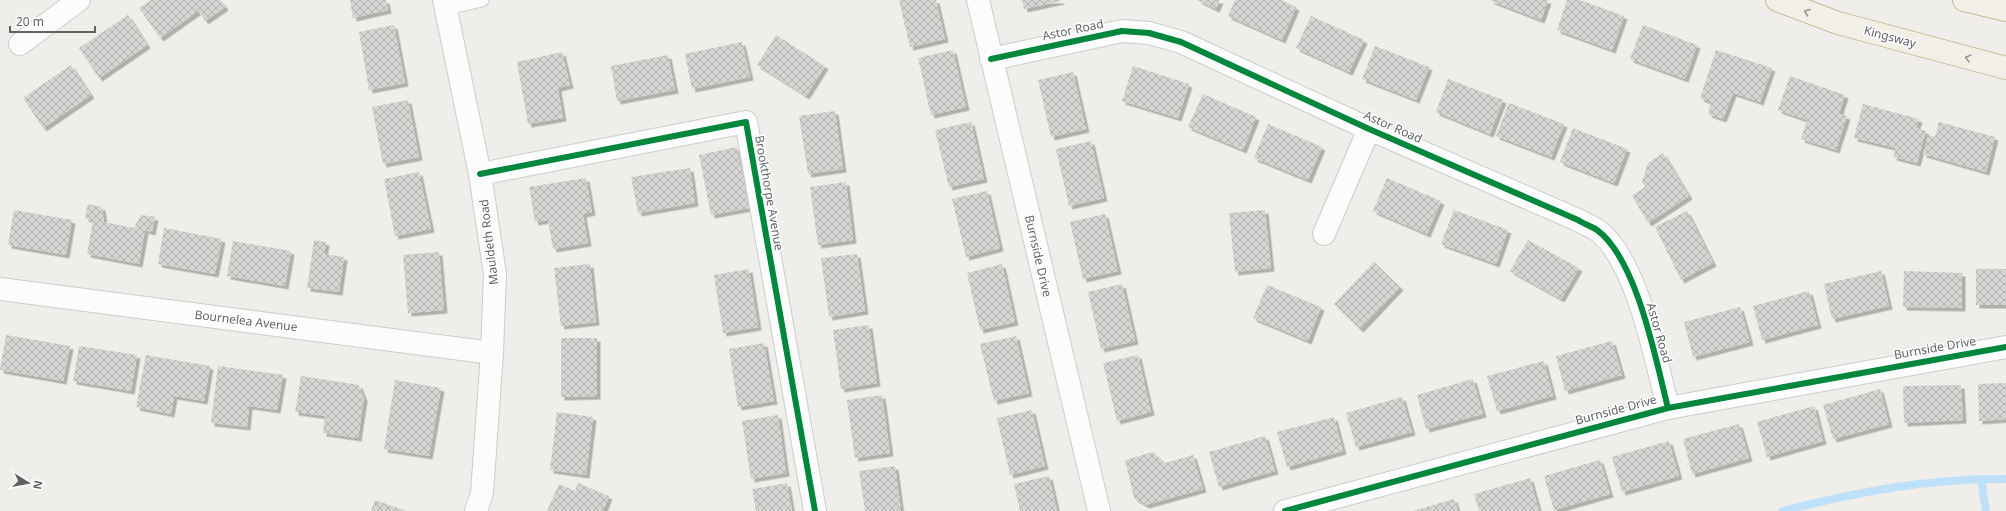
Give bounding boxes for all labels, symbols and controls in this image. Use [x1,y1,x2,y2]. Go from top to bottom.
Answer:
scale bar [10,8,95,34]
one-way arrow [1804,8,1811,16]
text: 20 m [16,13,44,30]
street label: Astor Road [1041,15,1105,44]
street label: Kingsway [1862,21,1919,52]
one-way arrow [1965,54,1972,63]
street label: Astor Road [1361,106,1425,147]
street label: Brookthorpe Avenue [751,134,788,252]
street label: Mauldeth Road [475,198,502,286]
street label: Burnside Drive [1021,213,1056,299]
street label: Astor Road [1643,301,1676,365]
street label: Bournelea Avenue [194,306,299,335]
street label: Burnside Drive [1892,332,1978,363]
street label: Burnside Drive [1573,390,1659,429]
north arrow [8,463,48,503]
text: N [30,479,47,491]

